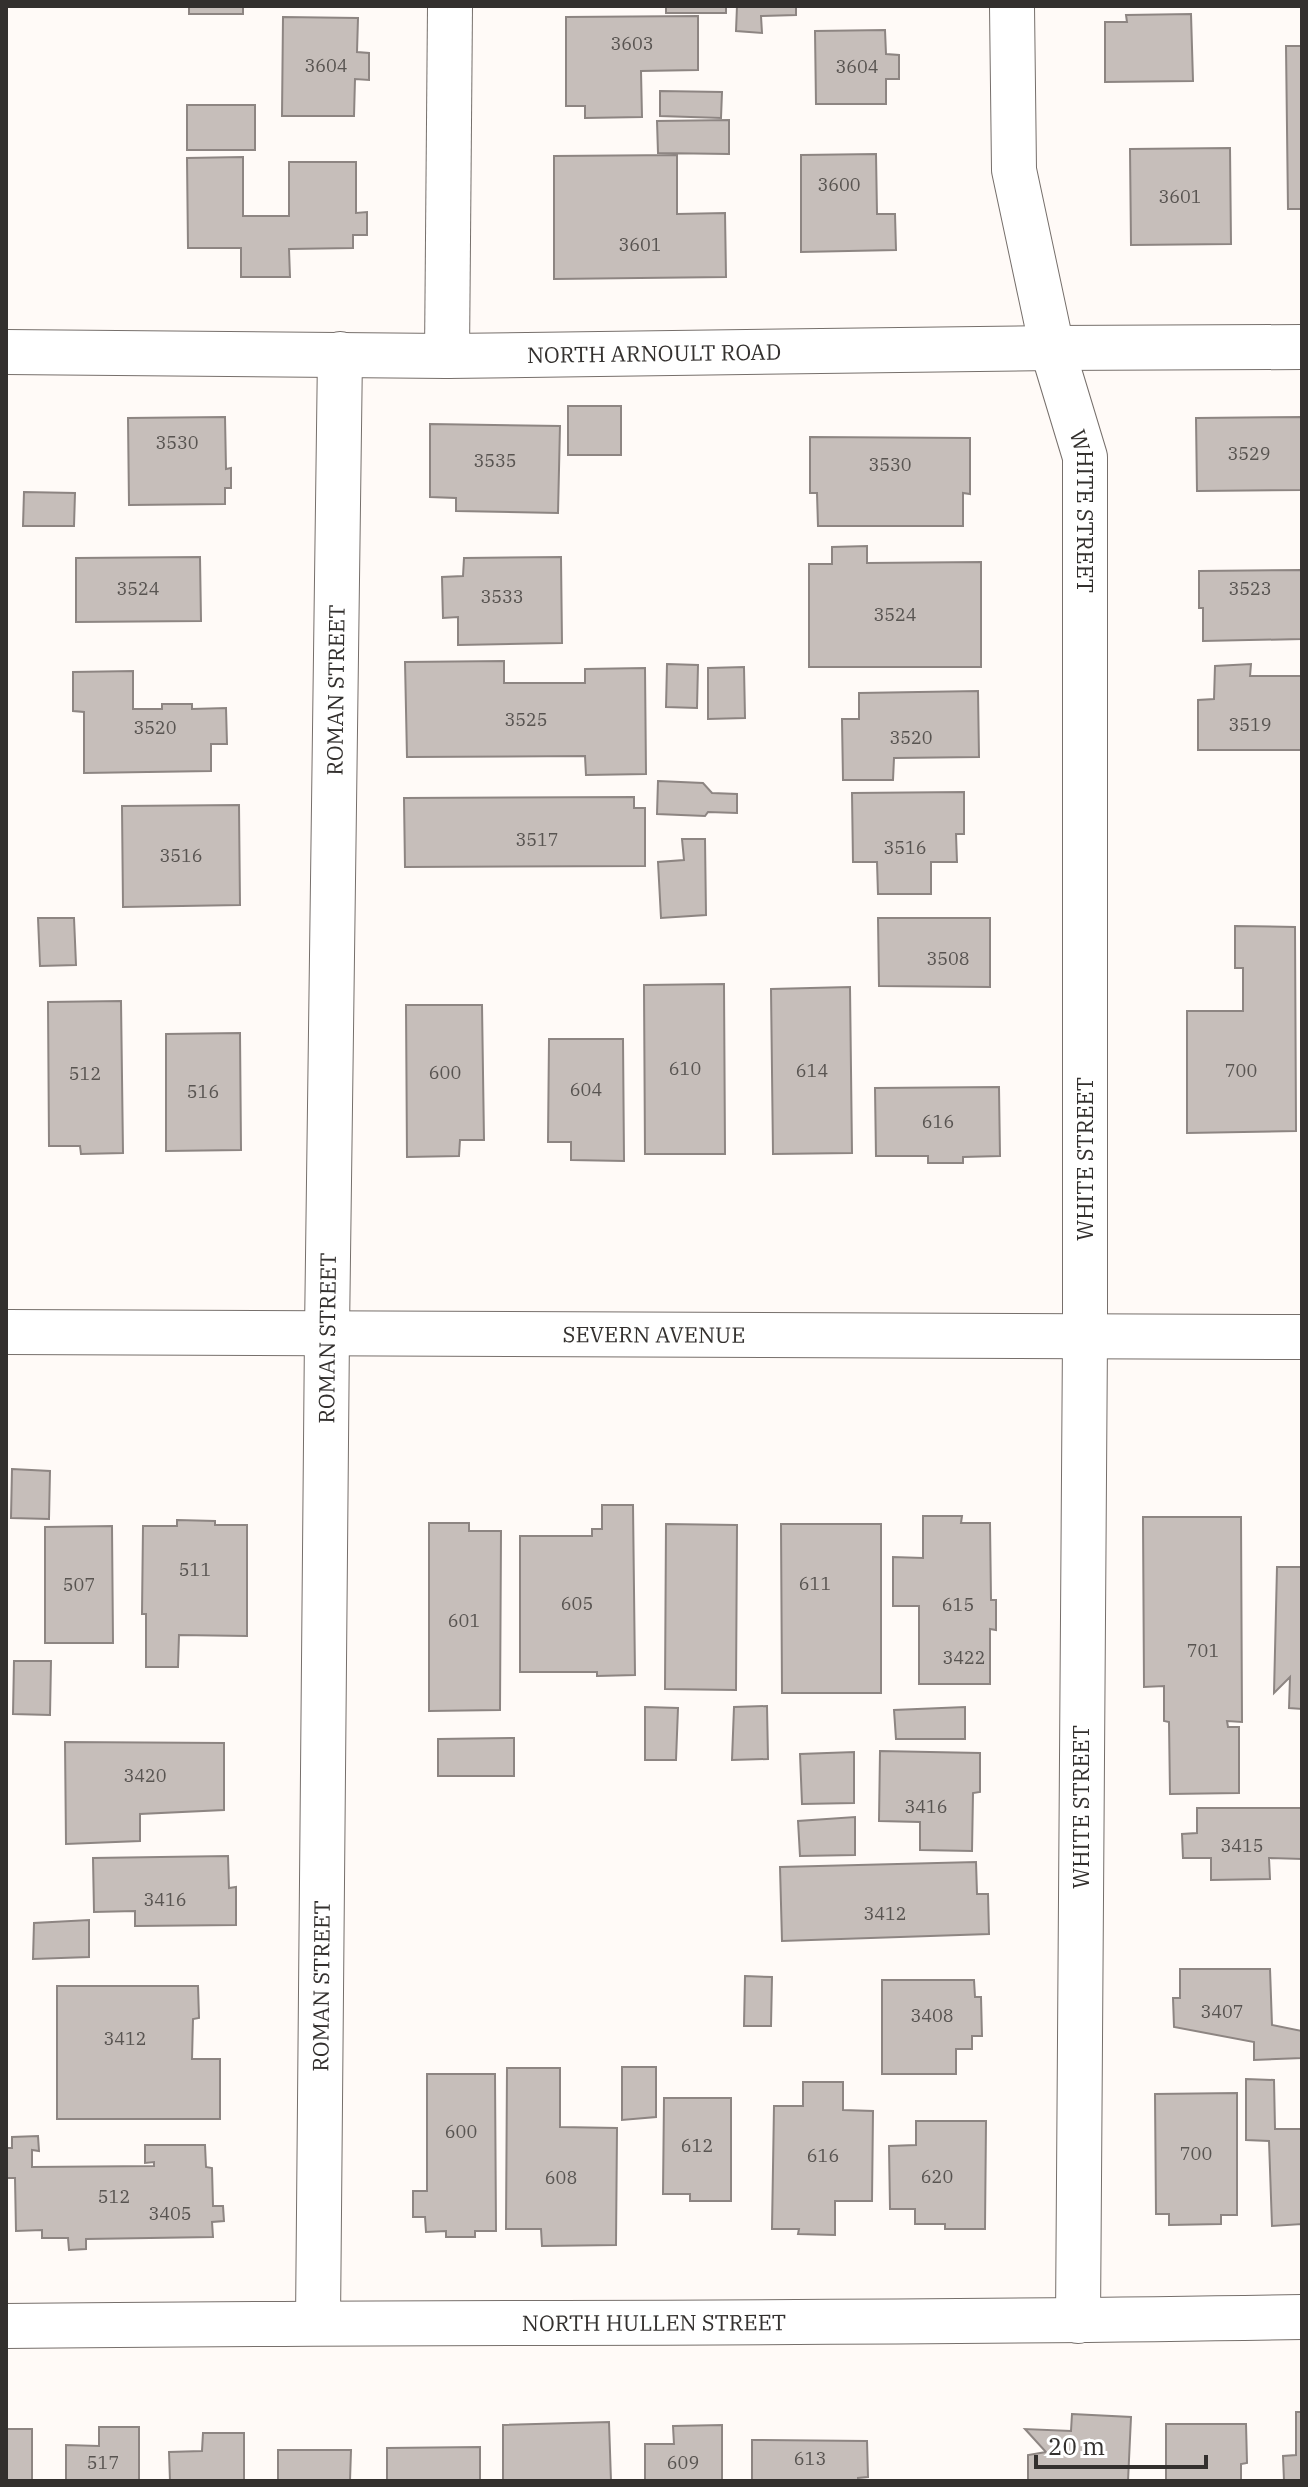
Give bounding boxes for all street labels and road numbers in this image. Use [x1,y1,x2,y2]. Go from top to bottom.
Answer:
street label: NORTH ARNOULT ROAD [527,337,781,369]
street label: WHITE STREET [1063,426,1100,593]
street label: ROMAN STREET [319,604,351,776]
street label: WHITE STREET [1070,1077,1099,1241]
street label: ROMAN STREET [311,1252,342,1424]
street label: SEVERN AVENUE [563,1319,745,1349]
street label: WHITE STREET [1066,1725,1095,1889]
street label: ROMAN STREET [305,1900,336,2072]
street label: NORTH HULLEN STREET [522,2307,786,2337]

